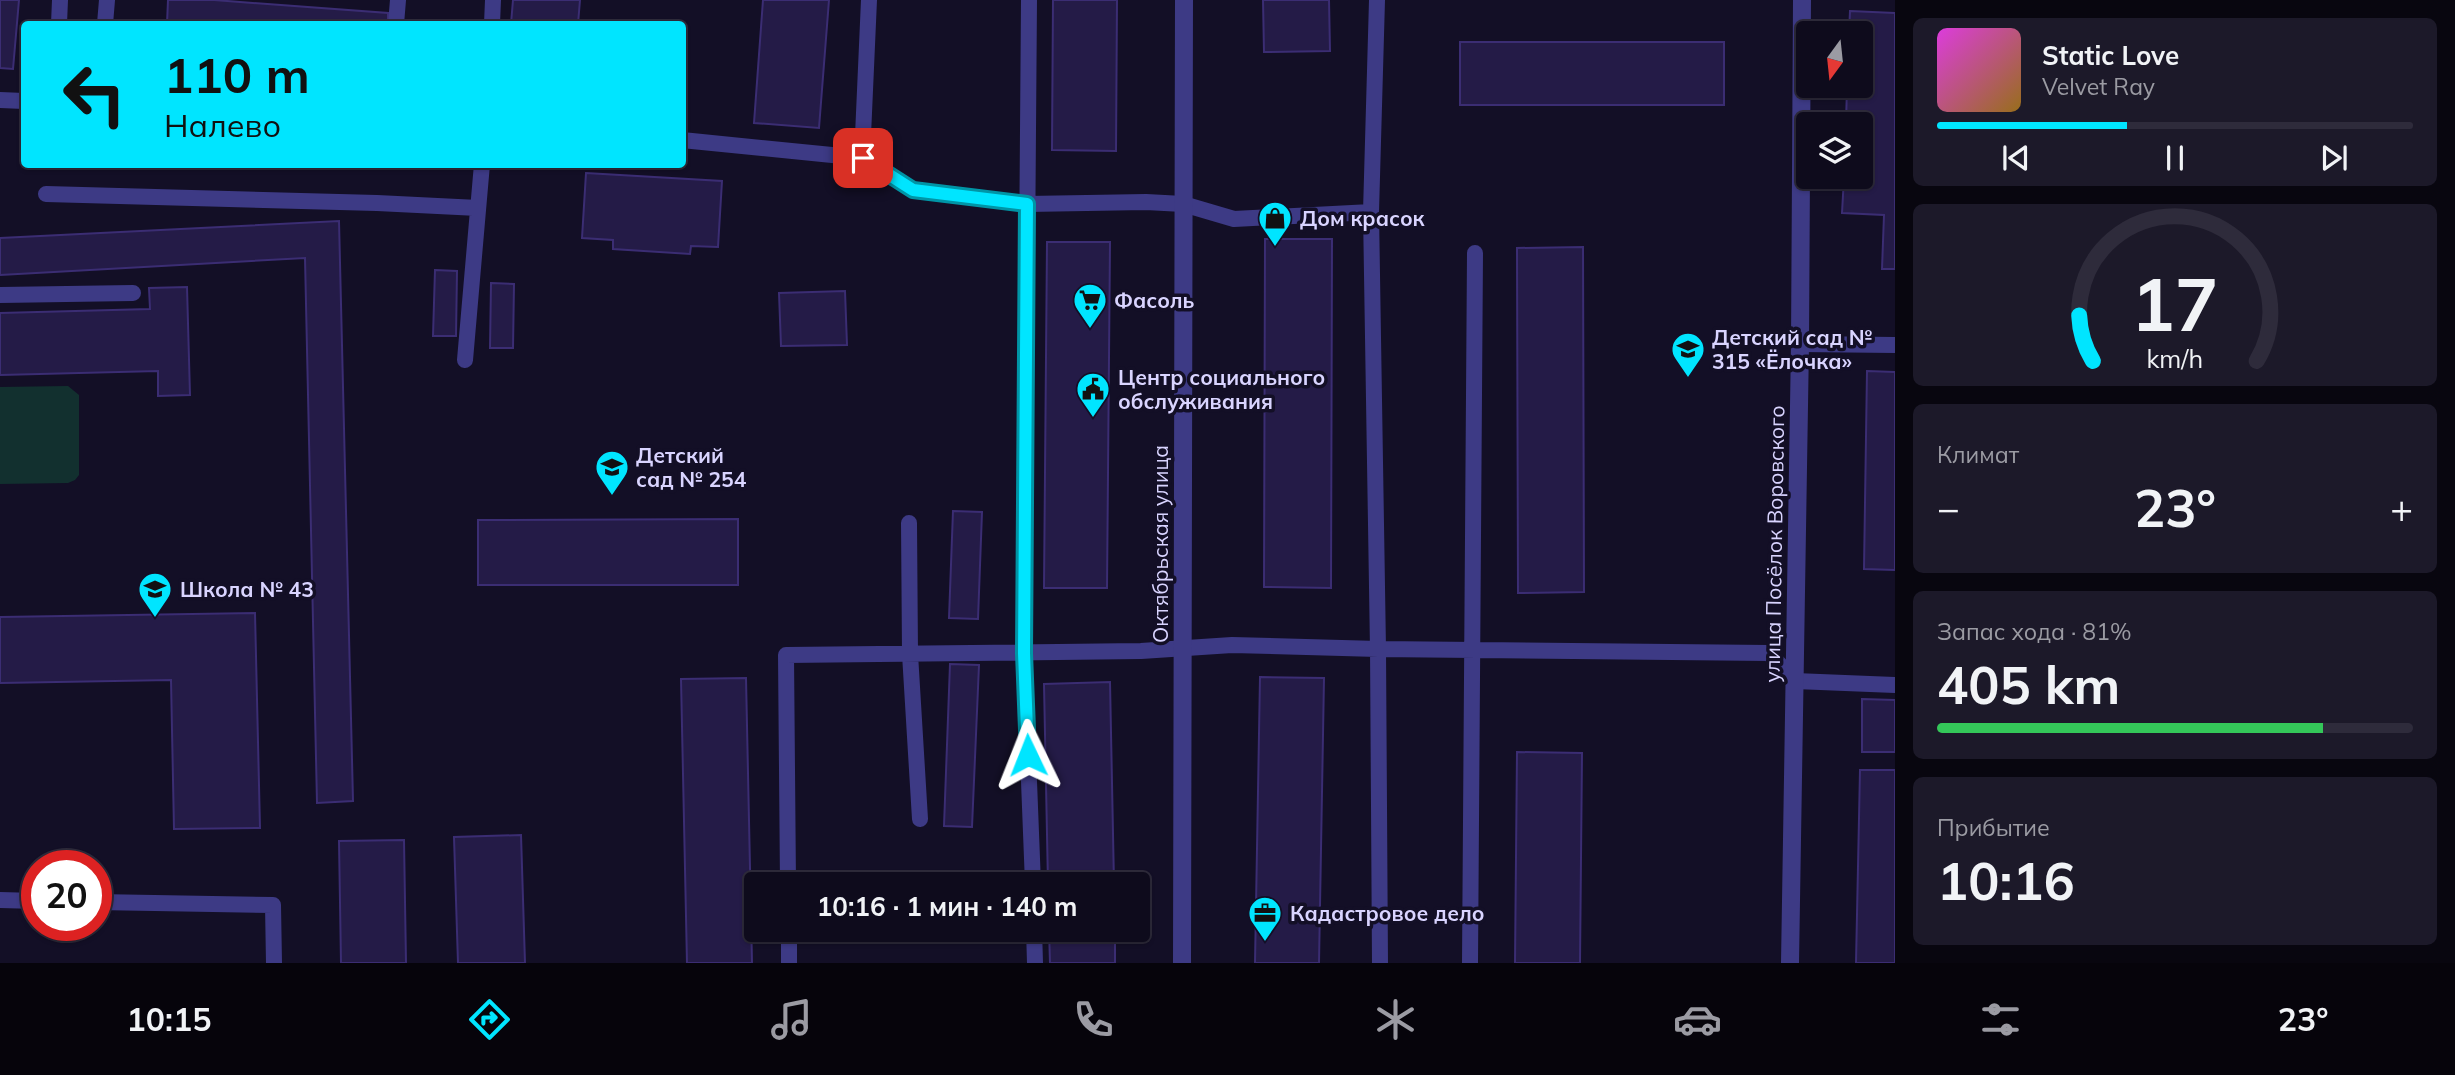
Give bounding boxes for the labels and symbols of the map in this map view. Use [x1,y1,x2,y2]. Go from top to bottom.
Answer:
north arrow [1796,21,1872,98]
pin [833,128,893,188]
shop icon: Дом красок [1256,199,1294,248]
place label: Дом красок [1300,205,1426,231]
supermarket icon: Фасоль [1071,281,1109,330]
place label: Фасоль [1114,287,1195,313]
place label: Детский сад № 315 «Ёлочка» [1712,324,1872,374]
school or university icon: Детский сад № 315 «Ёлочка» [1669,330,1707,379]
place label: Центр социального обслуживания [1118,364,1325,414]
public building icon: Центр социального обслуживания [1074,370,1112,419]
street label: улица Посёлок Воровского [1759,405,1789,683]
place label: Детский сад № 254 [636,442,747,492]
street label: Октябрьская улица [1147,445,1173,643]
school or university icon: Детский сад № 254 [593,448,631,497]
school or university icon: Школа № 43 [136,570,174,619]
place label: Школа № 43 [180,576,314,602]
position arrow [991,718,1065,792]
speed limit sign: 20 [21,850,112,941]
office icon: Кадастровое дело [1246,894,1284,943]
place label: Кадастровое дело [1290,900,1485,926]

